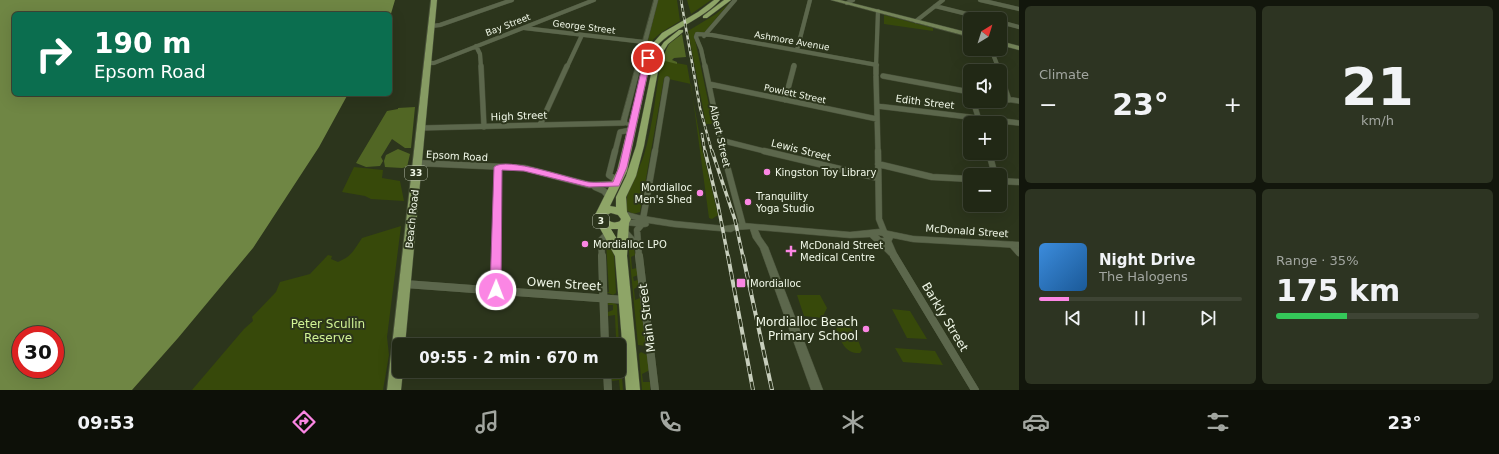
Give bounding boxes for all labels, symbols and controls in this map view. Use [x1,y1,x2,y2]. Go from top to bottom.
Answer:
street label: Bay Street [484,12,532,38]
north arrow [963,12,1007,56]
map controls [963,12,1007,212]
street label: George Street [552,18,616,36]
text: 190 m [94,27,191,60]
icon: right [28,28,80,80]
street label: Ashmore Avenue [754,29,831,53]
pin [631,41,665,75]
icon: arrive [637,47,659,69]
text: 21 [1341,57,1414,117]
text: Epsom Road [94,61,206,82]
button: sound [963,64,1007,108]
text: Climate [1039,67,1089,82]
street label: Powlett Street [763,83,827,106]
text: 23° [1112,87,1169,122]
text: − [1039,92,1057,117]
text: + [1224,92,1242,117]
street label: Edith Street [895,93,955,111]
street label: Albert Street [707,104,733,168]
street label: High Street [491,110,548,122]
text: km/h [1361,113,1394,128]
button: + [963,116,1007,160]
street label: Lewis Street [770,137,832,163]
street label: Epsom Road [426,149,488,163]
road number: 33 [405,166,427,180]
marker: Kingston Toy Library [762,167,772,177]
place label: Kingston Toy Library [775,167,876,178]
button: − [963,168,1007,212]
place label: Mordialloc Men's Shed [635,182,692,205]
marker: Mordialloc Men's Shed [695,188,705,198]
street label: Beach Road [403,189,421,249]
place label: Tranquility Yoga Studio [755,191,814,214]
marker: Tranquility Yoga Studio [743,197,753,207]
road number: 3 [593,214,609,228]
street label: McDonald Street [925,223,1009,239]
marker: Mordialloc LPO [580,239,590,249]
place label: Mordialloc LPO [593,239,667,250]
place label: McDonald Street Medical Centre [800,240,883,263]
marker: McDonald Street Medical Centre [785,245,797,257]
text: Night Drive [1099,251,1195,269]
text: Range · 35% [1276,253,1359,268]
position arrow [475,269,517,311]
text: The Halogens [1099,269,1188,284]
text: 175 km [1276,273,1400,308]
street label: Owen Street [526,274,602,294]
marker: Mordialloc [735,277,747,289]
place label: Mordialloc [750,278,801,289]
street label: Barkly Street [919,280,971,354]
street label: Main Street [636,283,658,353]
icon: previous [1062,307,1084,329]
icon: pause [1129,307,1151,329]
icon: next [1197,307,1219,329]
place label: Mordialloc Beach Primary School [756,315,858,343]
park label: Peter Scullin Reserve [291,317,365,345]
marker: Mordialloc Beach Primary School [861,324,871,334]
speed limit sign: 30 [12,326,64,378]
text: 09:55 · 2 min · 670 m [419,349,599,367]
icon: directions [290,408,318,436]
icon: music [473,408,501,436]
icon: phone [656,408,684,436]
icon: climate [839,408,867,436]
icon: car [1022,408,1050,436]
icon: filters [1204,408,1232,436]
text: 09:53 [77,412,135,433]
text: 23° [1387,412,1422,433]

